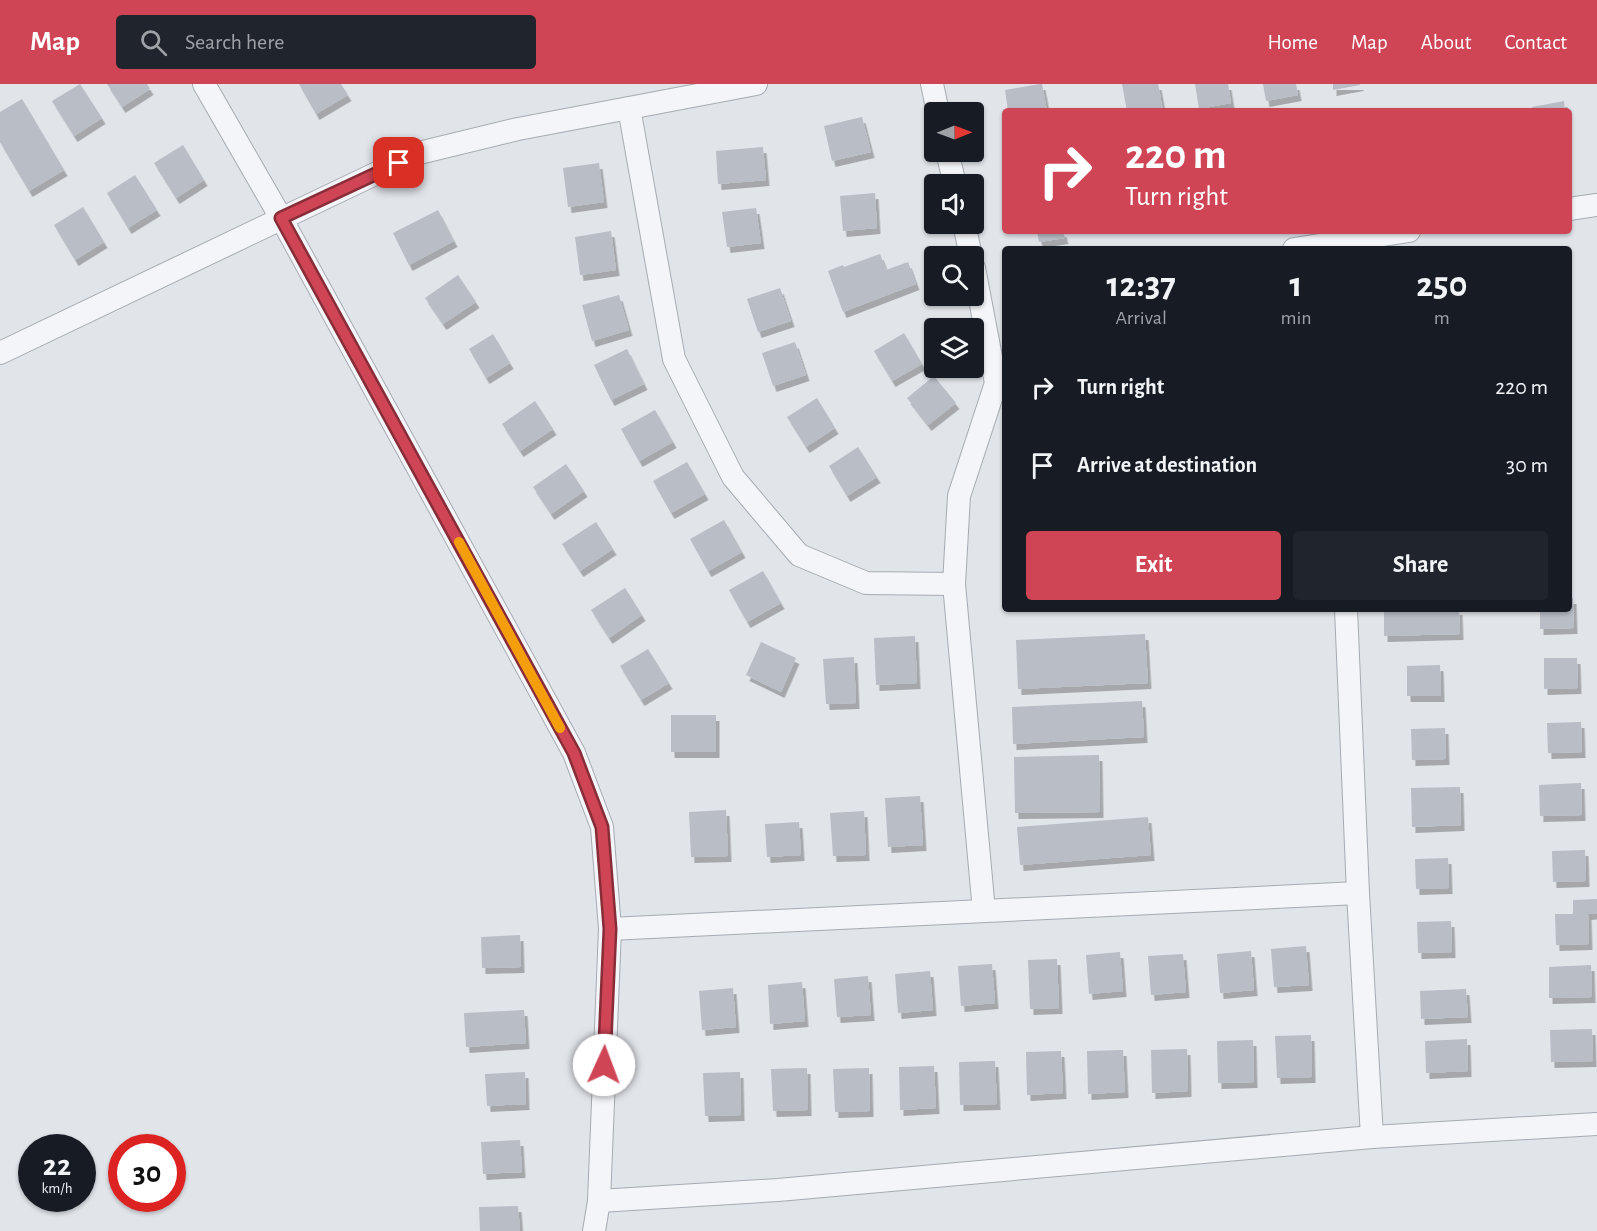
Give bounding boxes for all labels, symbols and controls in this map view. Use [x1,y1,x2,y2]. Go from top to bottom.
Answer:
search box [116,15,536,69]
icon: search [137,26,170,59]
text: Map [30,28,80,56]
text: Search here [185,31,284,53]
text: Home [1267,32,1318,53]
text: Map [1351,32,1388,53]
text: About [1421,32,1471,53]
text: Contact [1504,32,1567,53]
north arrow [924,102,984,162]
map controls [924,102,984,378]
icon: right [1026,132,1104,210]
text: 220 m [1125,134,1227,176]
pin [373,137,424,188]
icon: arrive [382,146,415,179]
button: sound [924,174,984,234]
text: Turn right [1125,183,1228,210]
button: search [924,246,984,306]
text: 12:37 [1107,267,1176,303]
text: 1 [1289,267,1302,303]
text: 250 [1416,267,1467,303]
text: Arrival [1115,308,1167,328]
text: min [1280,308,1312,328]
text: m [1434,308,1450,328]
button: layers [924,318,984,378]
icon: right [1026,371,1059,404]
text: Turn right [1077,376,1164,398]
text: 220 m [1495,376,1548,398]
icon: arrive [1026,449,1059,482]
text: Arrive at destination [1077,454,1257,476]
text: 30 m [1506,454,1548,476]
button: Exit [1026,531,1281,600]
button: Share [1293,531,1548,600]
position arrow [572,1033,636,1097]
speed limit sign: 30 [108,1134,186,1212]
text: 22 [43,1151,71,1181]
text: km/h [42,1181,72,1196]

